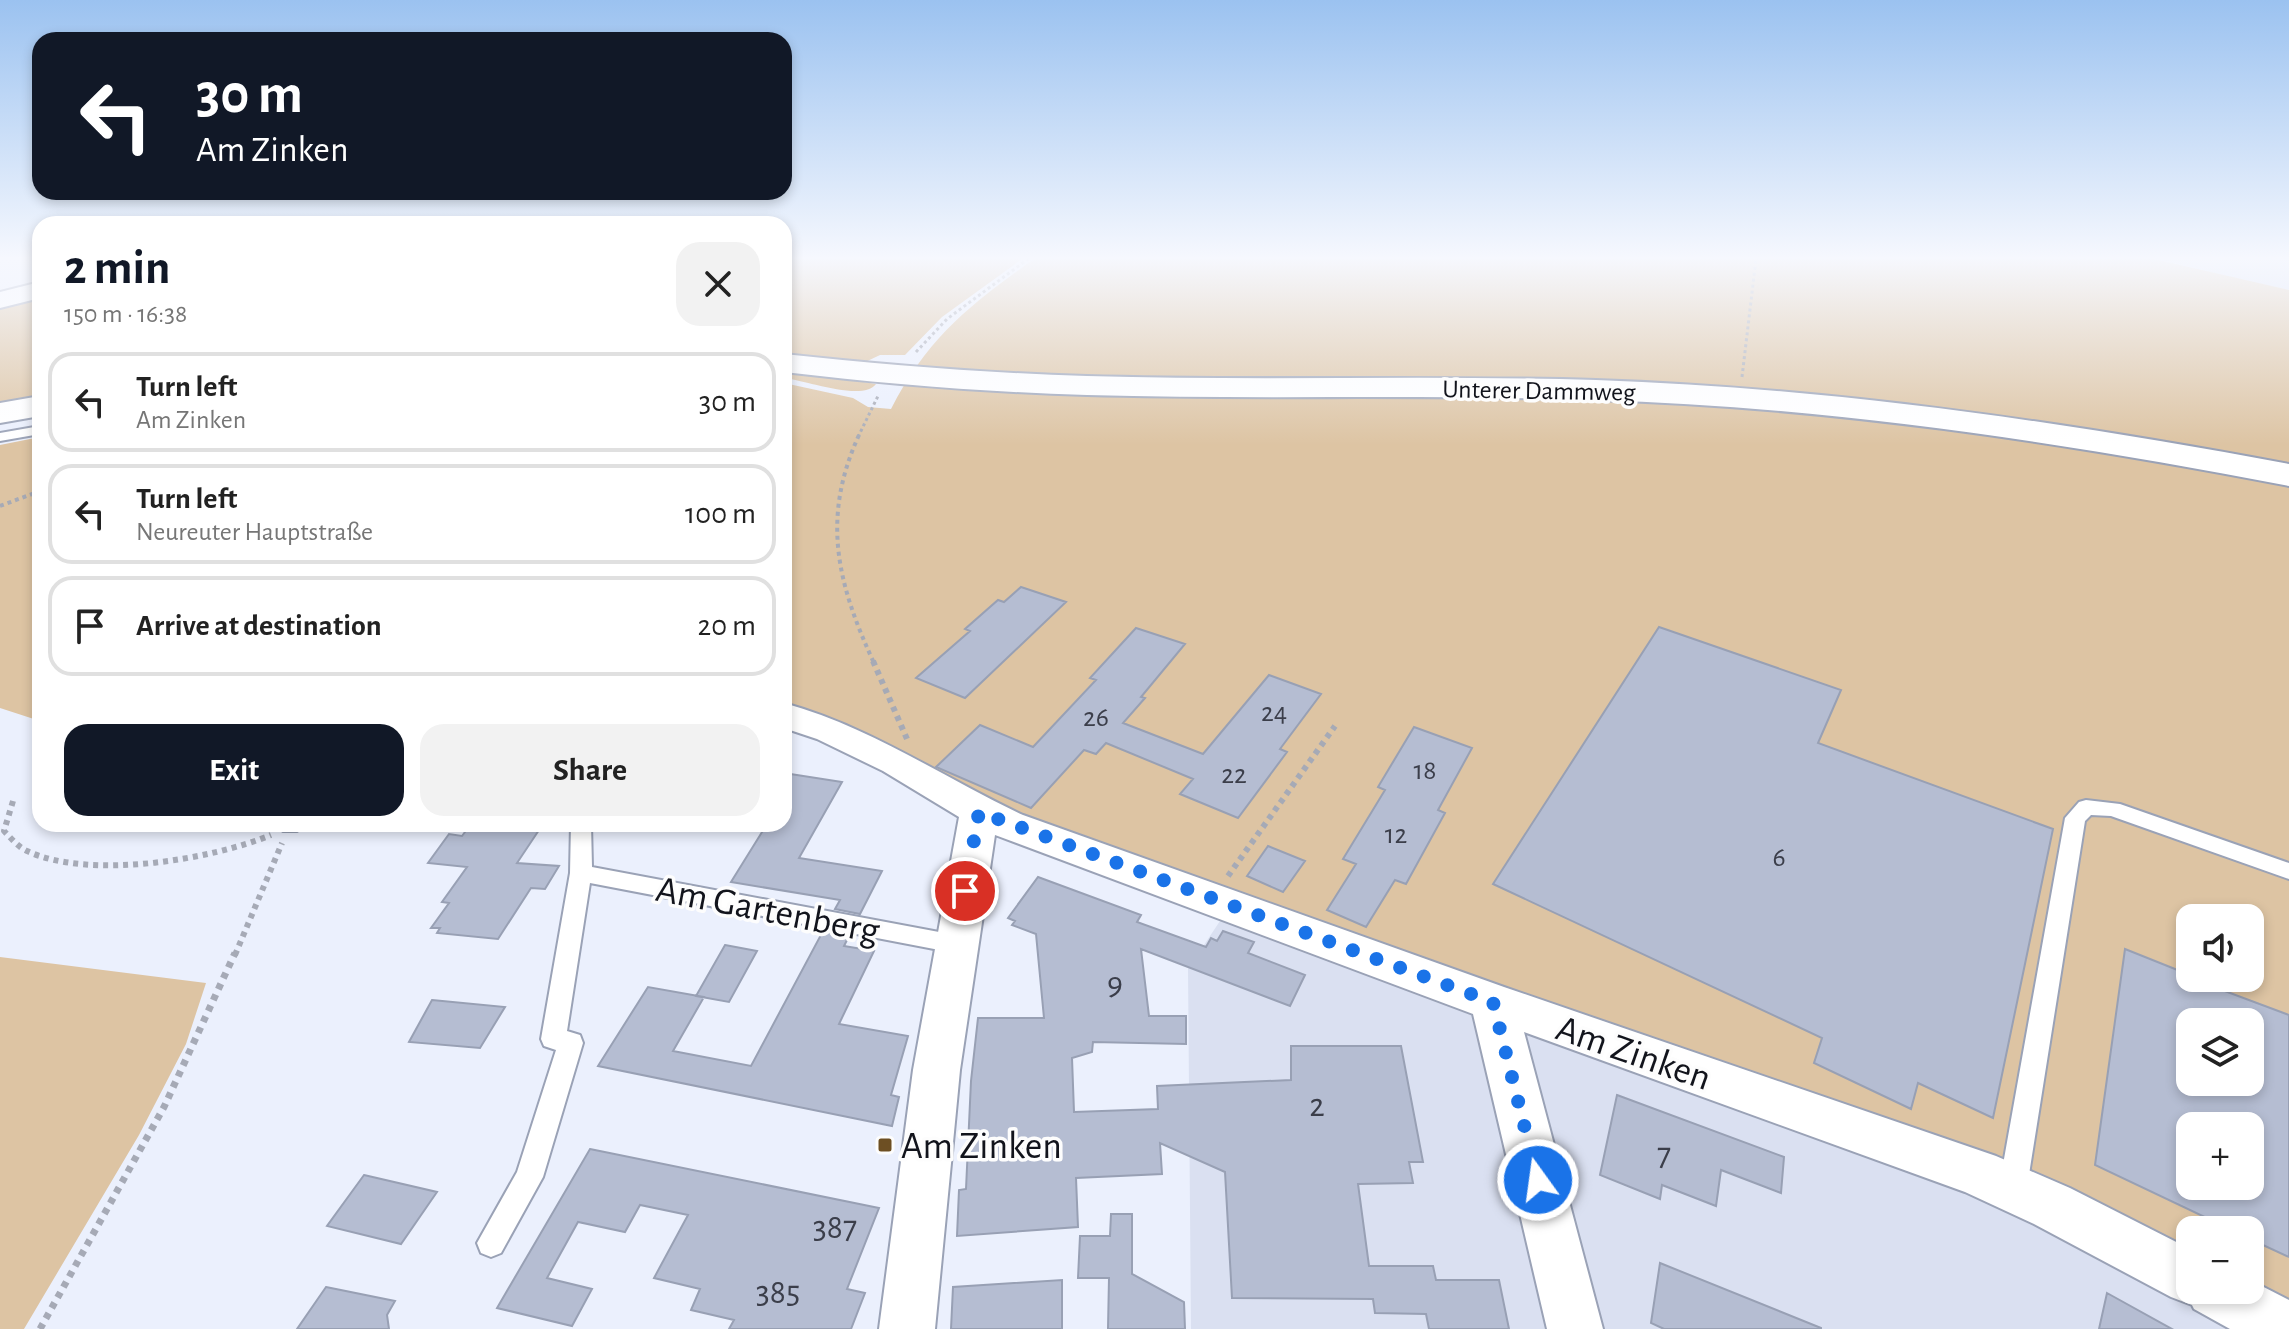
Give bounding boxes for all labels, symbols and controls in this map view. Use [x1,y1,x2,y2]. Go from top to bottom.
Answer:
icon: left [64,64,168,168]
text: 30 m [196,67,303,123]
text: Am Zinken [196,132,349,168]
button: close [676,242,760,326]
text: 2 min [64,245,171,293]
text: 150 m · 16:38 [64,301,187,327]
text: Turn left [136,372,237,402]
street label: Unterer Dammweg [1442,376,1636,406]
icon: left [68,380,112,424]
text: 30 m [699,387,756,417]
text: Am Zinken [136,407,246,433]
text: Turn left [136,484,237,514]
icon: left [68,492,112,536]
text: 100 m [685,499,756,529]
text: Neureuter Hauptstraße [136,519,373,545]
icon: arrive [68,604,112,648]
text: Arrive at destination [136,611,382,641]
text: 20 m [698,611,756,641]
house number: 24 [1261,699,1287,727]
house number: 26 [1083,704,1109,732]
button: Exit [64,724,404,816]
button: Share [420,724,760,816]
house number: 18 [1414,757,1436,785]
house number: 22 [1221,761,1247,789]
house number: 12 [1385,821,1407,849]
house number: 6 [1772,844,1786,872]
pin [931,857,999,925]
icon: arrive [943,869,987,913]
street label: Am Gartenberg [653,871,883,951]
map controls [2176,904,2264,1304]
button: sound [2176,904,2264,992]
house number: 9 [1107,967,1123,1001]
button: layers [2176,1008,2264,1096]
street label: Am Zinken [1551,1010,1716,1098]
house number: 2 [1309,1089,1325,1123]
button: + [2176,1112,2264,1200]
place label: Am Zinken [901,1128,1062,1166]
marker: Am Zinken [876,1136,894,1154]
position arrow [1496,1138,1580,1222]
house number: 7 [1657,1138,1671,1172]
house number: 387 [813,1211,857,1245]
button: − [2176,1216,2264,1304]
house number: 385 [756,1276,800,1310]

